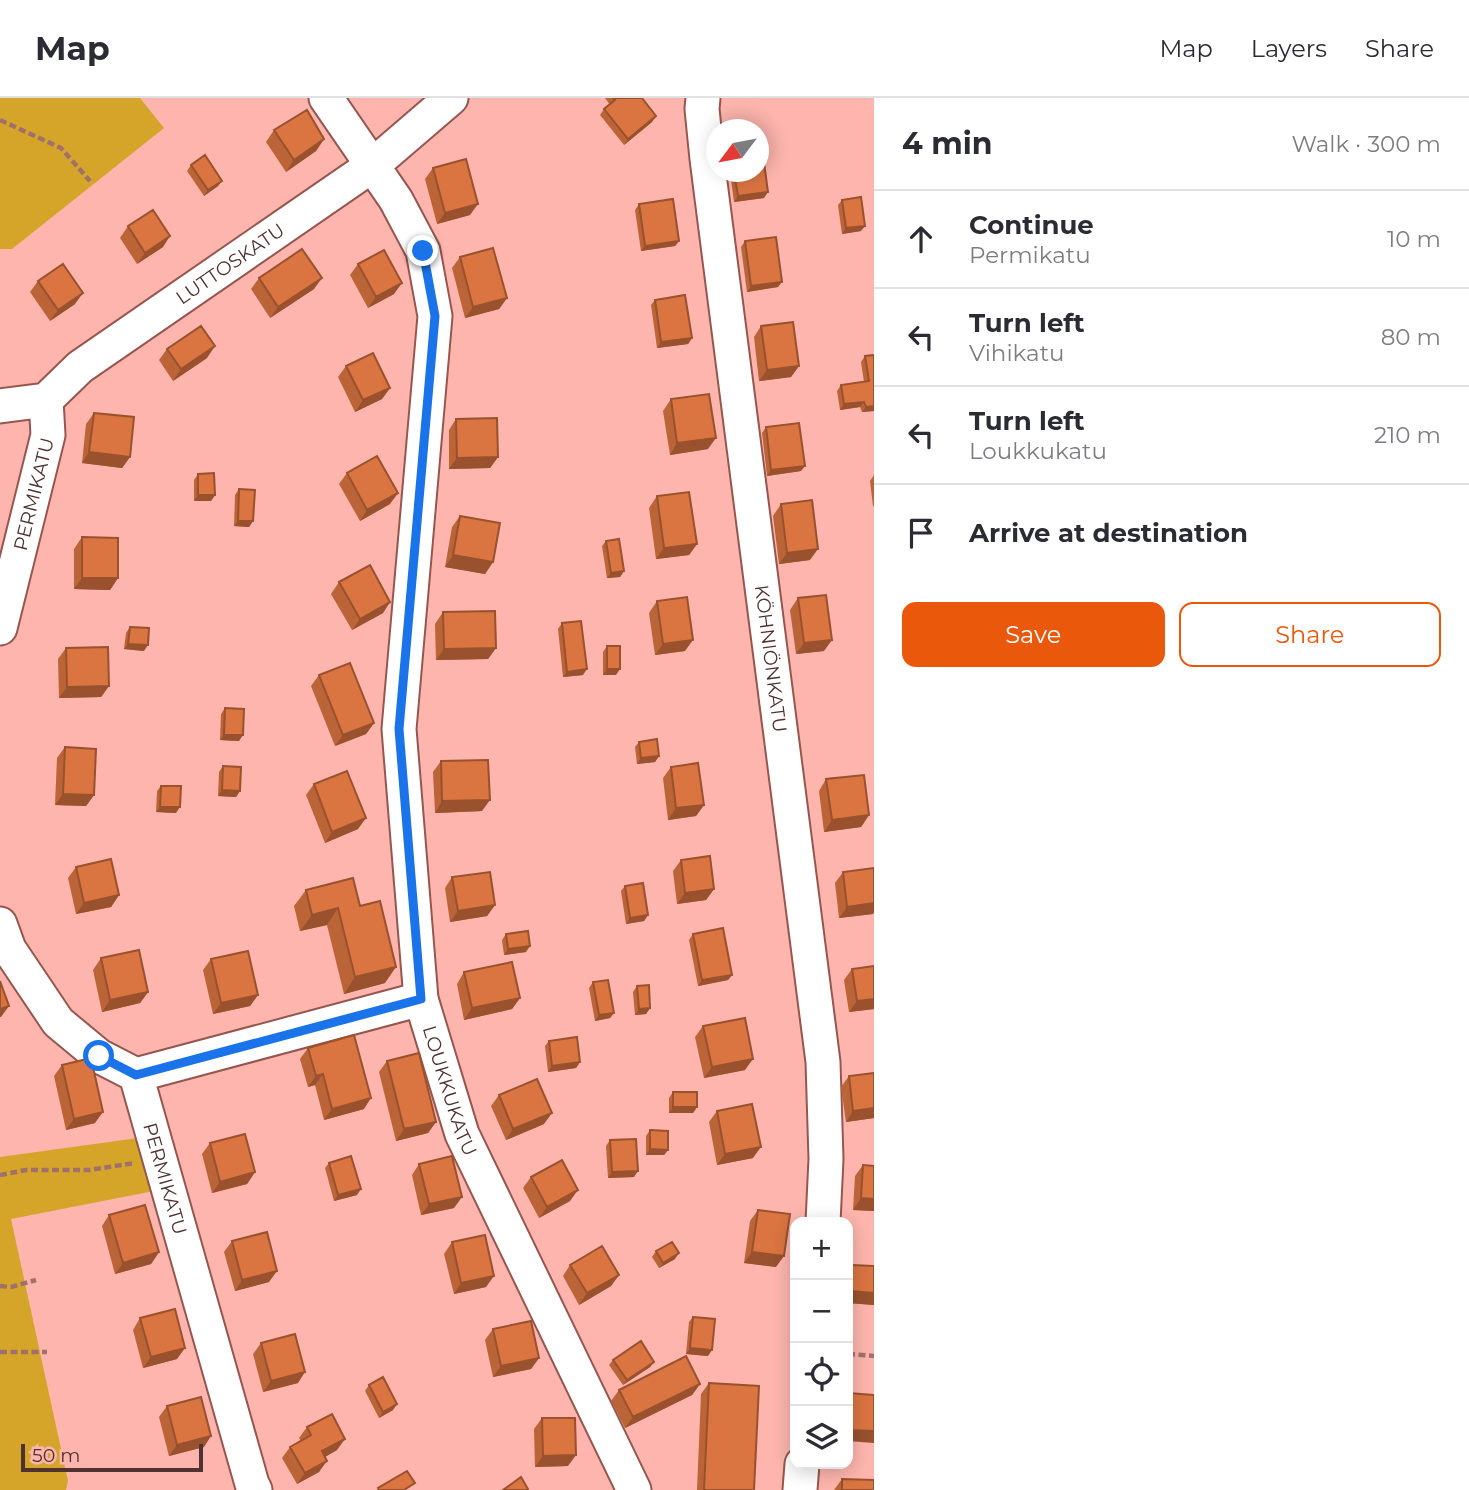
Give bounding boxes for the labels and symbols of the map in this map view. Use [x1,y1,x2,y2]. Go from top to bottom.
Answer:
north arrow [706,119,769,182]
street label: LUTTOSKATU [171,218,289,309]
route end [407,235,438,266]
street label: PERMIKATU [8,435,58,553]
street label: KÖHNIÖNKATU [750,584,792,734]
street label: LOUKKUKATU [418,1023,482,1159]
route start [83,1040,114,1071]
street label: PERMIKATU [139,1120,192,1237]
scale bar [21,1441,203,1473]

